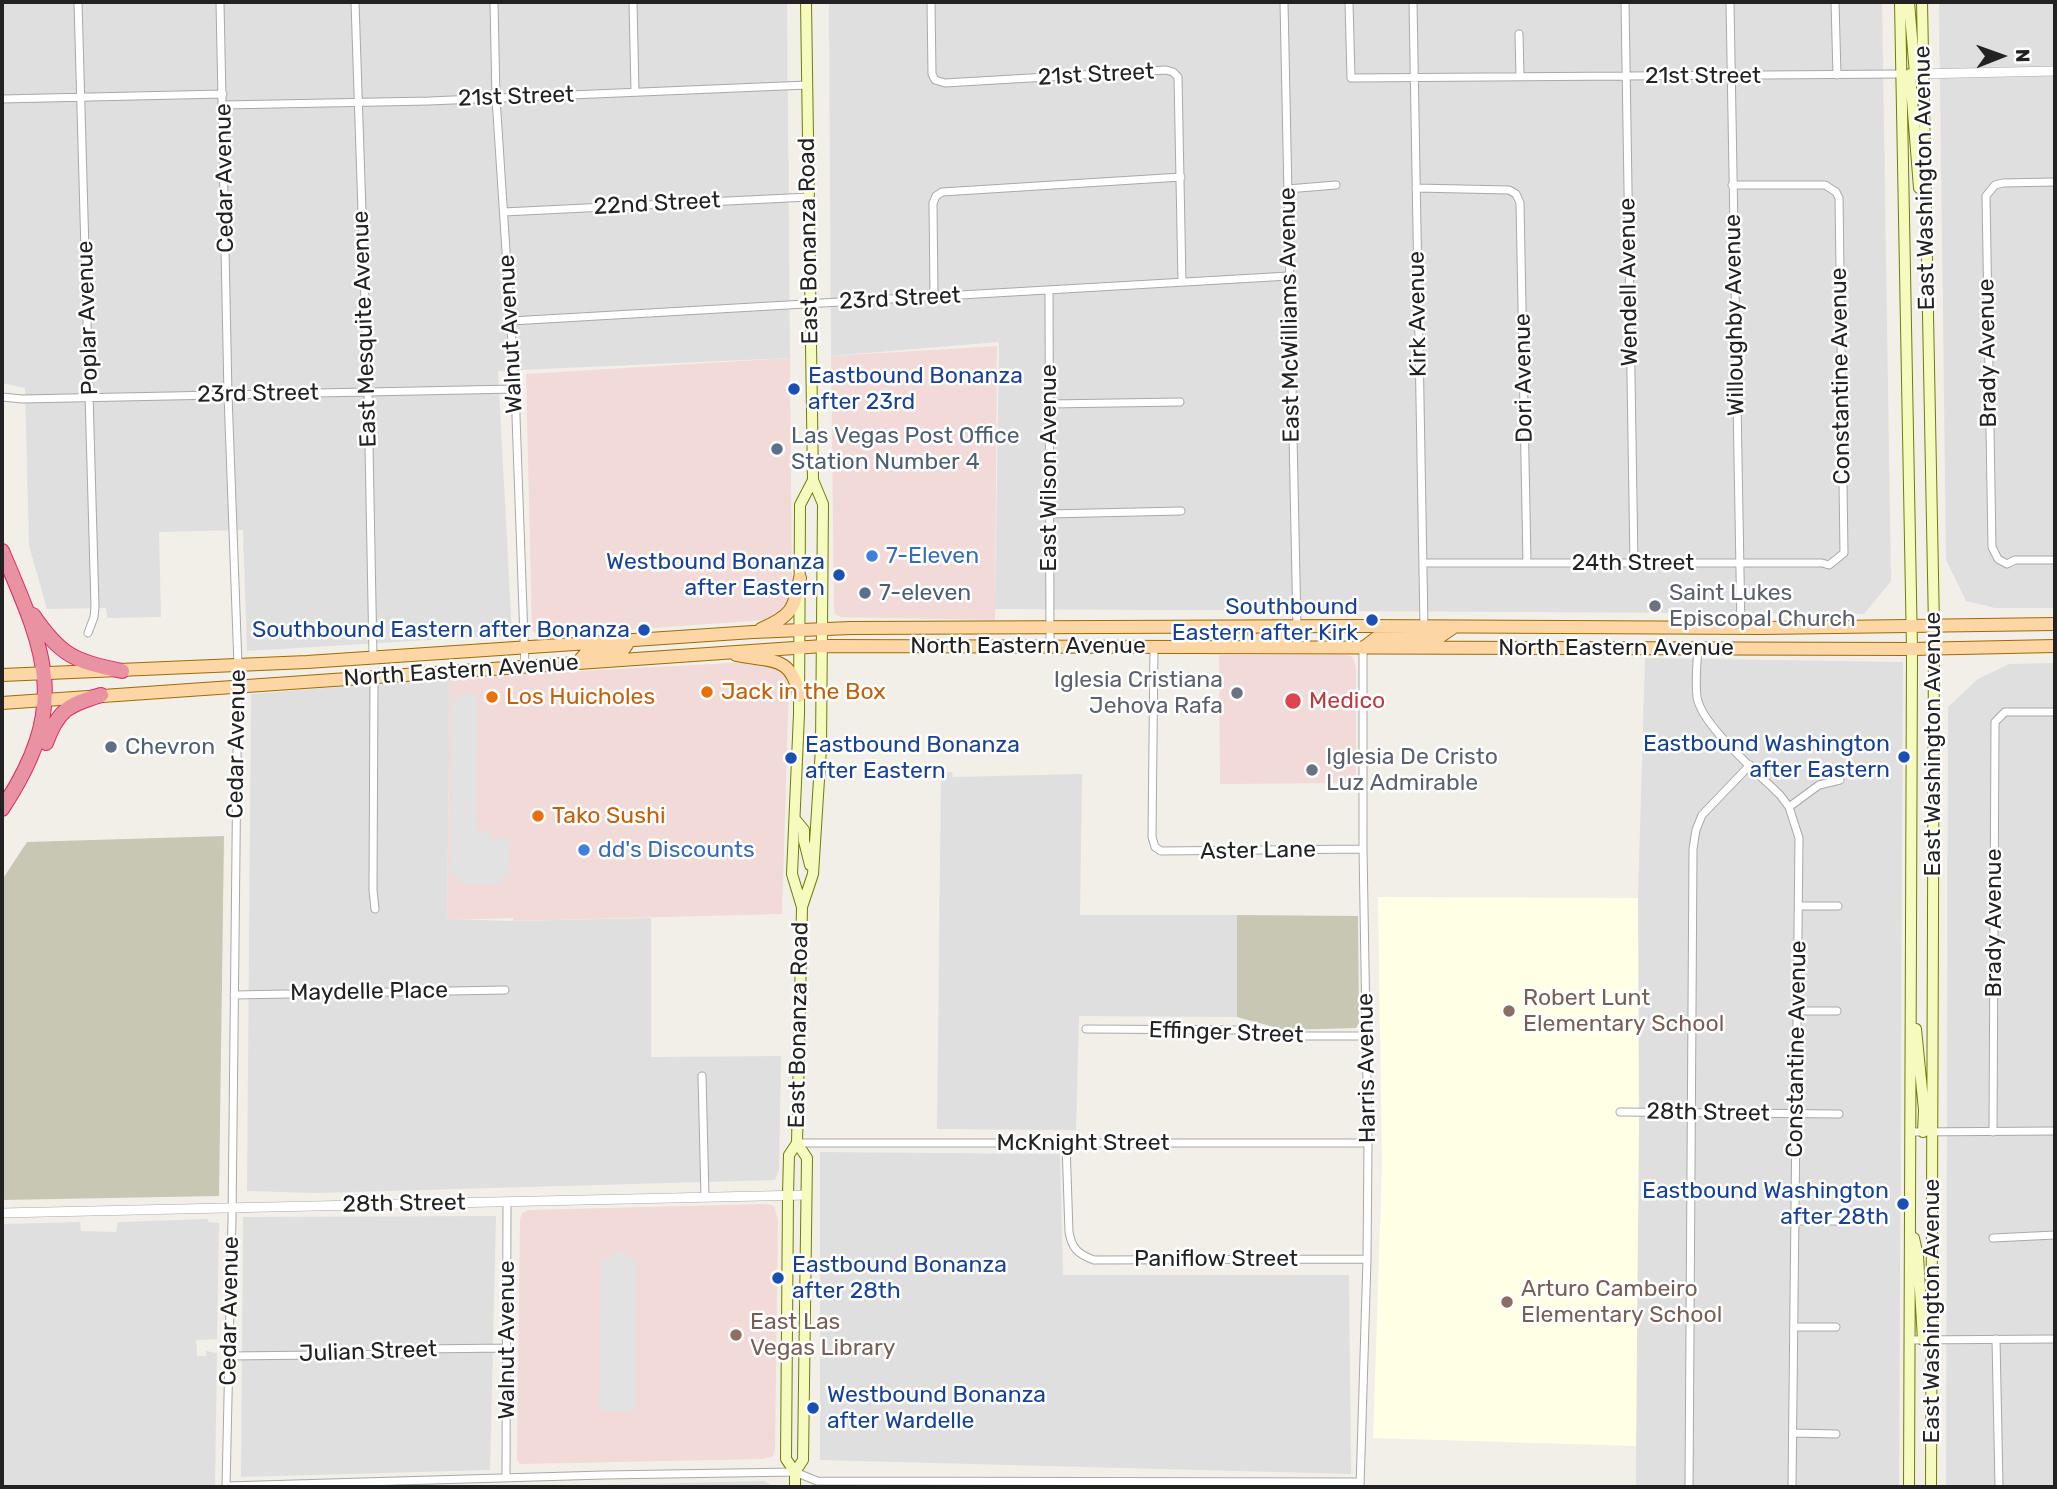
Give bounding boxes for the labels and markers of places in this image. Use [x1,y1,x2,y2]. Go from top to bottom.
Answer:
place label: Eastbound Bonanza after 23rd [808,362,1023,416]
marker: Eastbound Bonanza after 23rd [786,381,802,397]
place label: Las Vegas Post Office Station Number 4 [791,422,1020,476]
marker: Las Vegas Post Office Station Number 4 [769,441,785,457]
place label: 7-Eleven [886,542,979,570]
place label: Westbound Bonanza after Eastern [606,548,825,602]
marker: 7-Eleven [864,548,880,564]
marker: Westbound Bonanza after Eastern [831,567,847,583]
place label: 7-eleven [879,579,971,607]
place label: Saint Lukes Episcopal Church [1669,579,1856,633]
marker: 7-eleven [857,585,873,601]
place label: Southbound Eastern after Kirk [1172,593,1358,647]
marker: Saint Lukes Episcopal Church [1647,598,1663,614]
marker: Southbound Eastern after Kirk [1364,612,1380,628]
place label: Southbound Eastern after Bonanza [252,616,630,644]
marker: Southbound Eastern after Bonanza [636,622,652,638]
place label: Iglesia Cristiana Jehova Rafa [1054,666,1223,720]
place label: Jack in the Box [721,678,886,706]
place label: Los Huicholes [506,683,655,711]
marker: Jack in the Box [699,684,715,700]
marker: Iglesia Cristiana Jehova Rafa [1229,685,1245,701]
place label: Medico [1309,687,1385,715]
marker: Los Huicholes [484,689,500,705]
marker: Medico [1283,691,1303,711]
place label: Eastbound Washington after Eastern [1643,730,1890,784]
place label: Eastbound Bonanza after Eastern [805,731,1020,785]
place label: Chevron [125,733,215,761]
marker: Chevron [103,739,119,755]
place label: Iglesia De Cristo Luz Admirable [1326,743,1498,797]
marker: Eastbound Washington after Eastern [1896,749,1912,765]
marker: Eastbound Bonanza after Eastern [783,750,799,766]
marker: Iglesia De Cristo Luz Admirable [1304,762,1320,778]
place label: Tako Sushi [552,802,665,830]
marker: Tako Sushi [530,808,546,824]
place label: dd's Discounts [598,836,755,864]
marker: dd's Discounts [576,842,592,858]
place label: Robert Lunt Elementary School [1523,984,1724,1038]
marker: Robert Lunt Elementary School [1501,1003,1517,1019]
place label: Eastbound Washington after 28th [1642,1177,1889,1231]
marker: Eastbound Washington after 28th [1895,1196,1911,1212]
place label: Eastbound Bonanza after 28th [792,1251,1007,1305]
marker: Eastbound Bonanza after 28th [770,1270,786,1286]
place label: Arturo Cambeiro Elementary School [1521,1275,1722,1329]
marker: Arturo Cambeiro Elementary School [1499,1294,1515,1310]
place label: East Las Vegas Library [750,1308,895,1362]
marker: East Las Vegas Library [728,1327,744,1343]
place label: Westbound Bonanza after Wardelle [827,1381,1046,1435]
marker: Westbound Bonanza after Wardelle [805,1400,821,1416]

